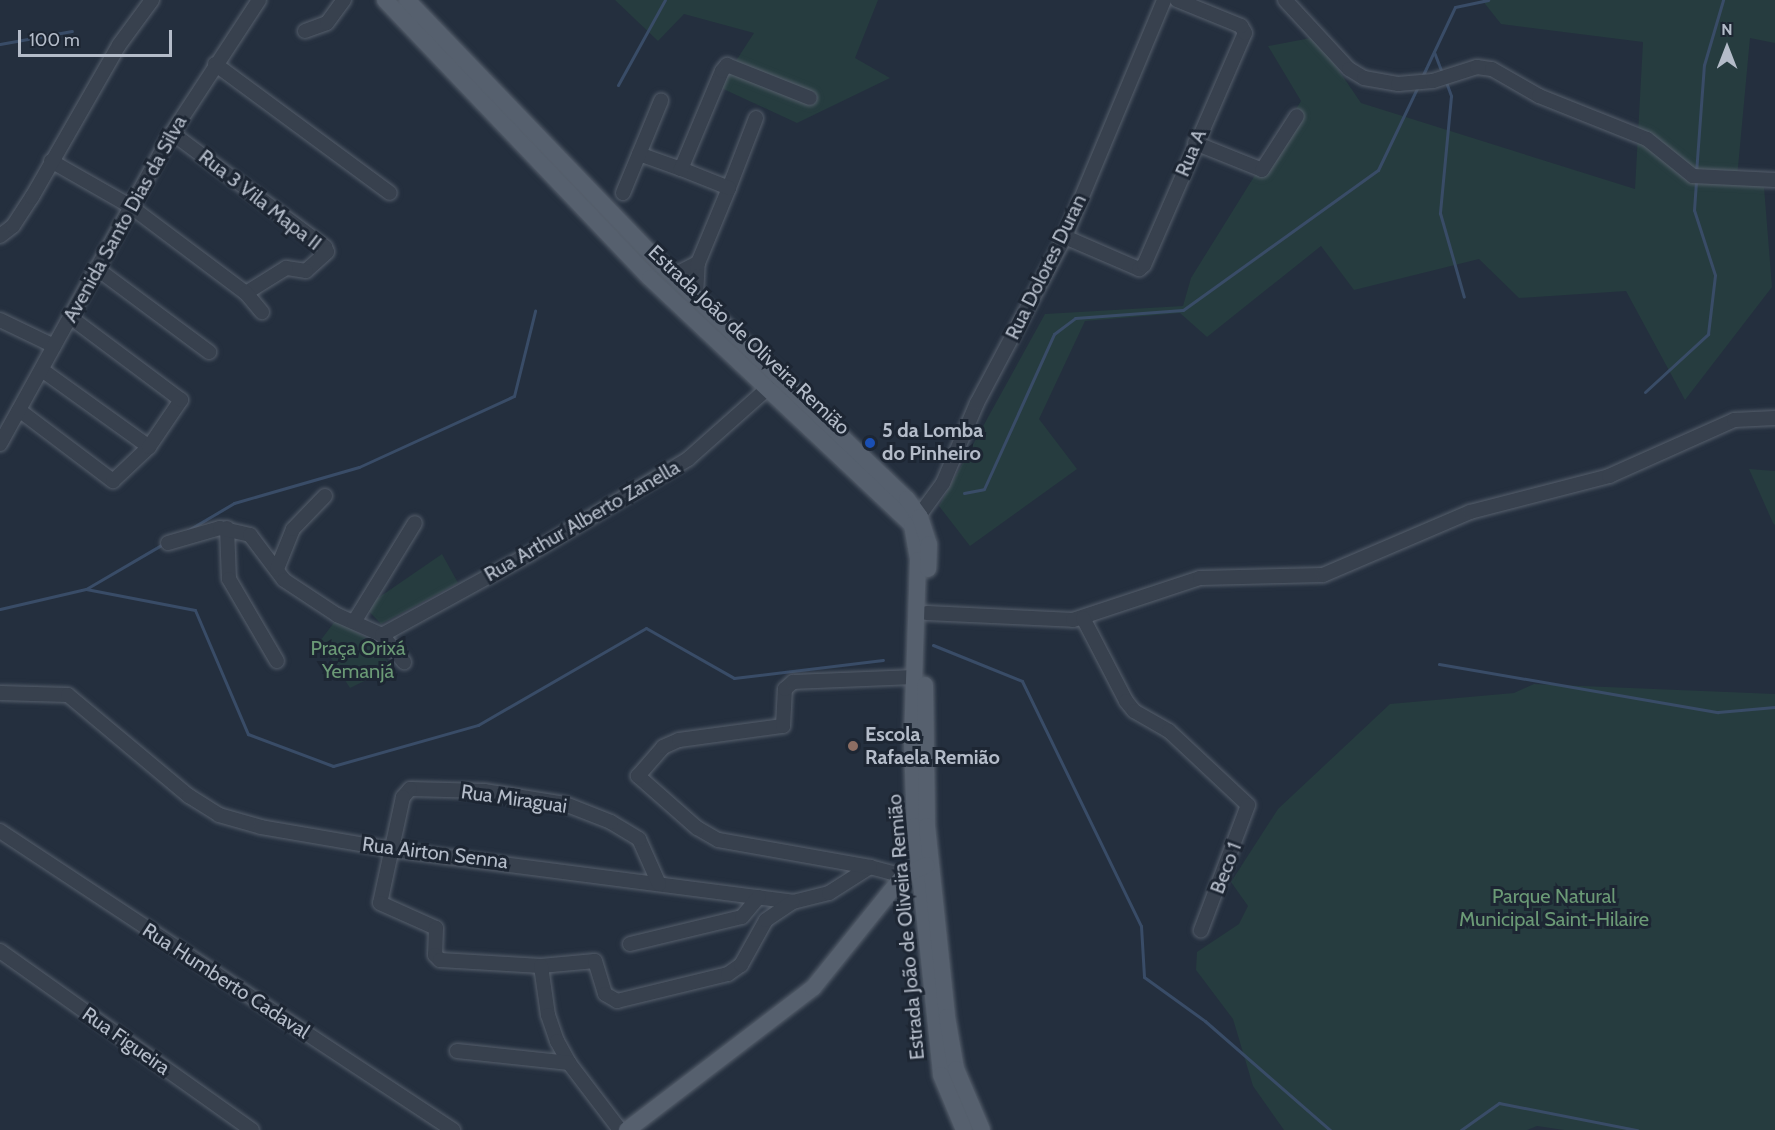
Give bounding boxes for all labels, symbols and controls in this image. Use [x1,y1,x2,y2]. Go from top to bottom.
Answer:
scale bar [21,18,176,56]
north arrow [1697,18,1757,78]
text: N [1721,20,1733,39]
text: 100 m [29,29,80,51]
street label: Avenida Santo Dias da Silva [58,111,192,327]
street label: Rua A [1170,126,1212,180]
street label: Rua 3 Vila Mapa II [194,145,326,255]
street label: Rua Dolores Duran [1000,191,1092,343]
street label: Estrada João de Oliveira Remião [643,240,855,440]
place label: 5 da Lomba do Pinheiro [882,419,983,466]
marker: 5 da Lomba do Pinheiro [863,436,877,450]
street label: Rua Arthur Alberto Zanella [480,455,684,587]
park label: Praça Orixá Yemanjá [310,636,406,683]
place label: Escola Rafaela Remião [865,722,1000,769]
marker: Escola Rafaela Remião [846,739,860,753]
street label: Rua Miraguai [459,780,569,818]
street label: Estrada João de Oliveira Remião [882,793,930,1061]
street label: Rua Airton Senna [361,832,509,874]
street label: Beco 1 [1205,839,1247,897]
park label: Parque Natural Municipal Saint-Hilaire [1459,884,1649,931]
street label: Rua Humberto Cadaval [138,918,314,1044]
street label: Rua Figueira [77,1002,175,1080]

